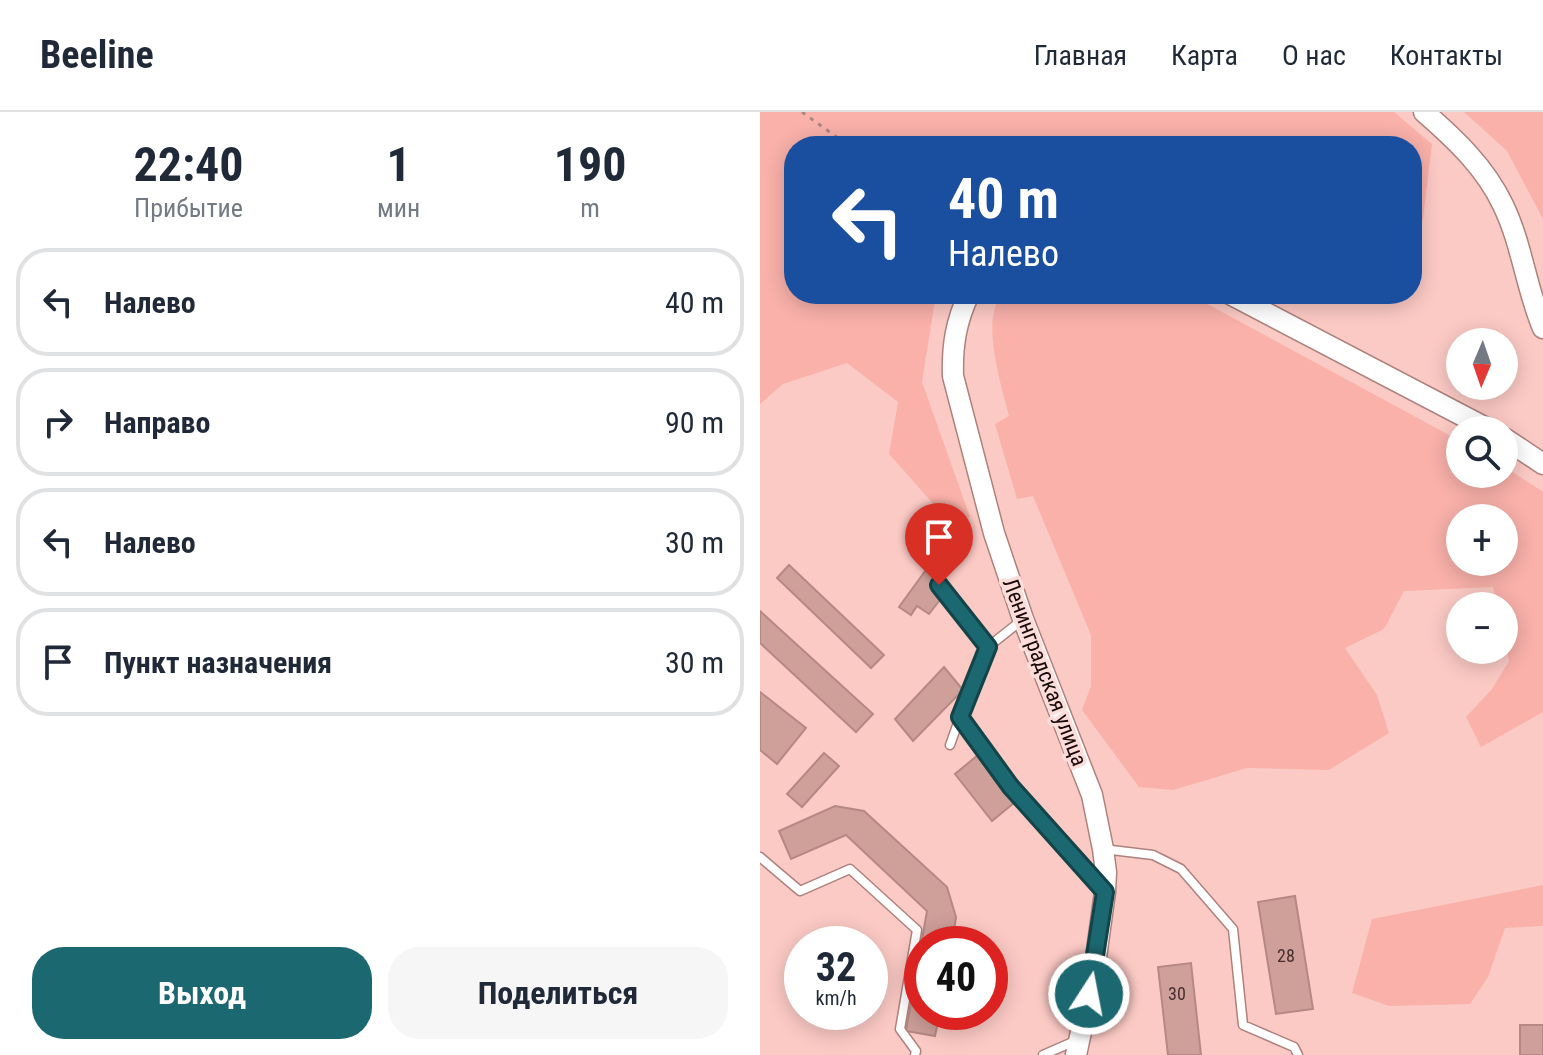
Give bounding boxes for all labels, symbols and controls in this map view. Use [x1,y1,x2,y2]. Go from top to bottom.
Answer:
text: Beeline [40,33,154,77]
text: Главная [1034,39,1127,72]
text: Карта [1171,39,1238,72]
text: О нас [1282,39,1346,72]
text: Контакты [1390,39,1503,72]
text: 22:40 [133,136,244,193]
text: 1 [387,136,411,193]
text: 190 [554,136,627,193]
text: 40 m [948,166,1059,232]
icon: left [816,168,920,272]
text: Прибытие [134,193,243,223]
text: мин [377,193,420,223]
text: m [580,193,600,223]
text: Налево [948,233,1059,275]
icon: left [36,280,80,324]
text: Налево [104,285,196,320]
text: 40 m [665,285,724,320]
north arrow [1446,328,1518,400]
map controls [1446,328,1518,664]
icon: right [36,400,80,444]
text: Направо [104,405,210,440]
text: 90 m [665,405,724,440]
button: search [1446,416,1518,488]
pin [905,503,973,585]
button: + [1446,504,1518,576]
icon: arrive [917,515,961,559]
icon: left [36,520,80,564]
text: Налево [104,525,196,560]
text: 30 m [665,525,724,560]
street label: Ленинградская улица [998,575,1092,769]
button: − [1446,592,1518,664]
icon: arrive [36,640,80,684]
text: Пункт назначения [104,645,332,680]
text: 30 m [665,645,724,680]
speed limit sign: 40 [904,926,1008,1030]
text: 32 [816,944,856,991]
house number: 28 [1277,945,1295,966]
button: Выход [32,947,372,1039]
button: Поделиться [388,947,728,1039]
position arrow [1047,952,1131,1036]
house number: 30 [1168,983,1186,1004]
text: km/h [815,986,857,1010]

